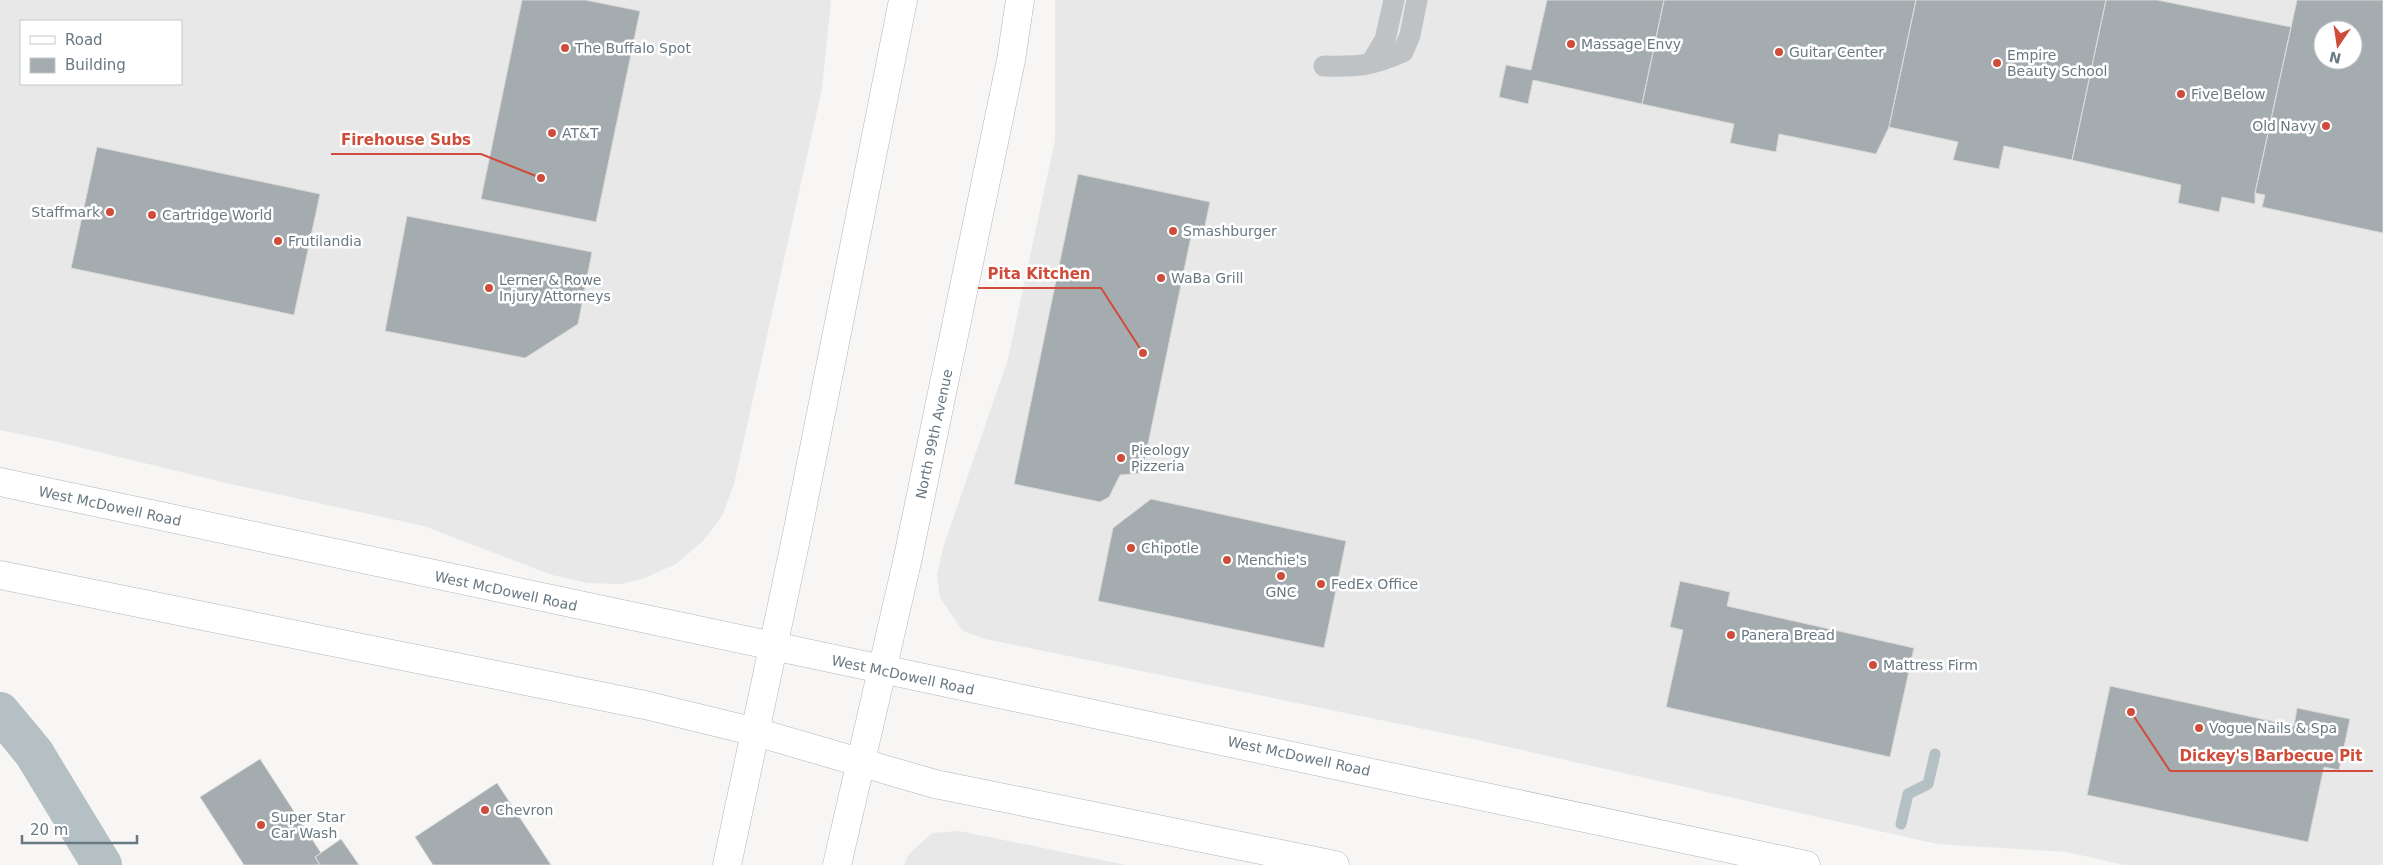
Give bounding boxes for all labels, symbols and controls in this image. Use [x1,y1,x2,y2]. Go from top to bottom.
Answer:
legend [20,20,182,85]
north arrow [2313,20,2363,70]
text: Road [65,31,103,49]
place label: Massage Envy [1581,36,1681,52]
marker: Massage Envy [1565,38,1577,50]
place label: The Buffalo Spot [574,40,691,56]
marker: The Buffalo Spot [559,42,571,54]
place label: Guitar Center [1789,44,1884,60]
marker: Guitar Center [1773,46,1785,58]
place label: Empire Beauty School [2007,47,2107,79]
text: N [2328,49,2343,67]
text: Building [65,56,126,74]
marker: Empire Beauty School [1991,57,2003,69]
place label: Five Below [2191,86,2265,102]
marker: Five Below [2175,88,2187,100]
place label: Old Navy [2252,118,2316,134]
marker: Old Navy [2320,120,2332,132]
callout: Firehouse Subs [331,124,481,154]
place label: AT&T [562,125,599,141]
marker: AT&T [546,127,558,139]
text: Firehouse Subs [341,131,471,149]
place label: Staffmark [31,204,101,220]
marker: Staffmark [104,206,116,218]
place label: Cartridge World [162,207,272,223]
marker: Cartridge World [146,209,158,221]
place label: Smashburger [1183,223,1277,239]
marker: Smashburger [1167,225,1179,237]
place label: Frutilandia [288,233,362,249]
marker: Frutilandia [272,235,284,247]
callout: Pita Kitchen [978,258,1101,288]
text: Pita Kitchen [987,265,1091,283]
place label: WaBa Grill [1171,270,1243,286]
place label: Lerner & Rowe Injury Attorneys [499,272,611,304]
marker: WaBa Grill [1155,272,1167,284]
marker: Lerner & Rowe Injury Attorneys [483,282,495,294]
street label: North 99th Avenue [912,368,956,500]
place label: Pieology Pizzeria [1131,442,1190,474]
marker: Pieology Pizzeria [1115,452,1127,464]
street label: West McDowell Road [37,483,183,529]
place label: Chipotle [1141,540,1199,556]
marker: Chipotle [1125,542,1137,554]
place label: Menchie's [1237,552,1307,568]
marker: Menchie's [1221,554,1233,566]
street label: West McDowell Road [433,568,579,614]
marker: GNC [1275,570,1287,582]
place label: FedEx Office [1331,576,1418,592]
marker: FedEx Office [1315,578,1327,590]
place label: GNC [1265,584,1297,600]
place label: Panera Bread [1741,627,1835,643]
marker: Panera Bread [1725,629,1737,641]
street label: West McDowell Road [830,652,976,698]
place label: Mattress Firm [1883,657,1978,673]
marker: Mattress Firm [1867,659,1879,671]
place label: Vogue Nails & Spa [2209,720,2337,736]
marker: Vogue Nails & Spa [2193,722,2205,734]
street label: West McDowell Road [1226,733,1372,779]
callout: Dickey's Barbecue Pit [2170,741,2373,771]
text: Dickey's Barbecue Pit [2180,747,2362,765]
place label: Chevron [495,802,553,818]
marker: Chevron [479,804,491,816]
place label: Super Star Car Wash [271,809,345,841]
scale bar [22,812,138,844]
marker: Super Star Car Wash [255,819,267,831]
text: 20 m [30,821,68,839]

